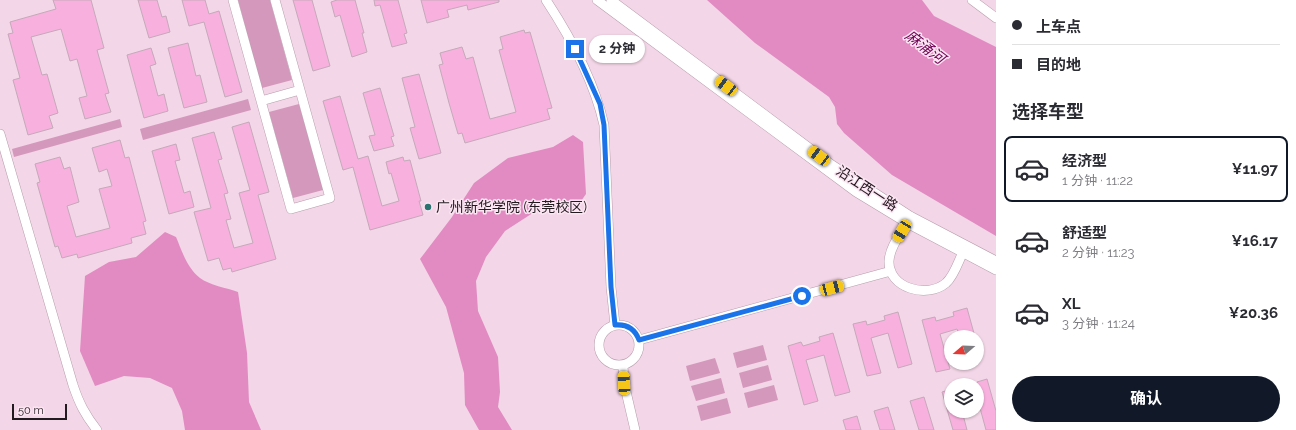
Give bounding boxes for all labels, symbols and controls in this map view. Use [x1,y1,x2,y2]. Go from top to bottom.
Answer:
text: 上车点 [1036,18,1081,36]
water label: 麻涌河 [902,26,951,70]
callout: 2 分钟 [589,35,645,63]
route end [566,40,584,58]
text: 2 分钟 [599,41,635,56]
text: 目的地 [1036,56,1081,74]
car [713,74,739,98]
text: 选择车型 [1012,101,1084,122]
car [806,144,832,168]
icon: car [1014,151,1050,187]
text: 经济型 [1062,152,1107,170]
text: ¥11.97 [1232,160,1278,178]
street label: 沿江西一路 [833,162,901,214]
text: 1 分钟 · 11:22 [1062,173,1133,188]
place label: 广州新华学院 (东莞校区) [436,199,587,215]
marker: 广州新华学院 (东莞校区) [423,202,433,212]
car [891,218,913,244]
icon: car [1014,223,1050,259]
text: 舒适型 [1062,224,1107,242]
text: ¥16.17 [1232,232,1278,250]
text: 2 分钟 · 11:23 [1062,245,1134,260]
car [819,279,845,297]
route start [793,287,811,305]
icon: car [1014,295,1050,331]
text: XL [1062,295,1080,313]
text: ¥20.36 [1229,304,1278,322]
text: 3 分钟 · 11:24 [1062,316,1135,331]
north arrow [944,330,984,370]
map controls [944,330,984,418]
car [617,371,631,395]
button: 确认 [1012,376,1280,422]
button: layers [944,378,984,418]
scale bar [12,402,67,421]
text: 50 m [18,404,44,417]

